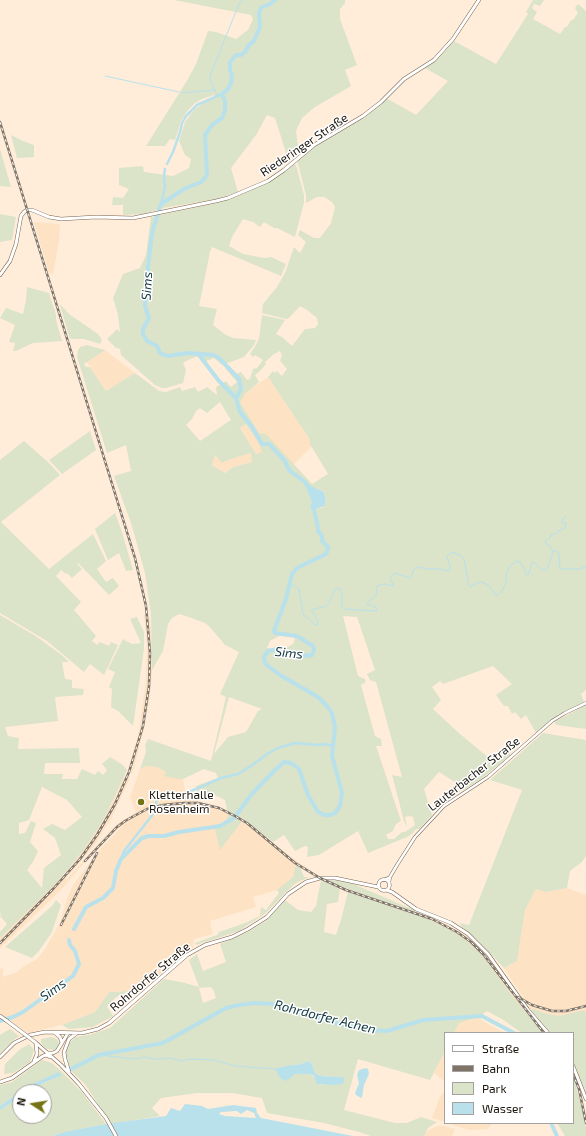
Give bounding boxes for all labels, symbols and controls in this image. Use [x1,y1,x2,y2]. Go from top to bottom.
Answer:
street label: Riederinger Straße [257,110,351,180]
water label: Sims [138,271,156,301]
water label: Sims [274,644,304,662]
street label: Lauterbacher Straße [425,734,523,814]
place label: Kletterhalle Rosenheim [149,788,214,816]
marker: Kletterhalle Rosenheim [136,797,146,807]
street label: Rohrdorfer Straße [107,939,193,1015]
water label: Sims [37,975,69,1005]
water label: Rohrdorfer Achen [273,997,377,1037]
legend [444,1032,574,1124]
text: Straße [482,1041,519,1055]
text: Bahn [482,1061,510,1075]
text: Park [482,1081,507,1095]
north arrow [12,1084,52,1124]
text: N [14,1096,28,1107]
text: Wasser [482,1101,523,1115]

